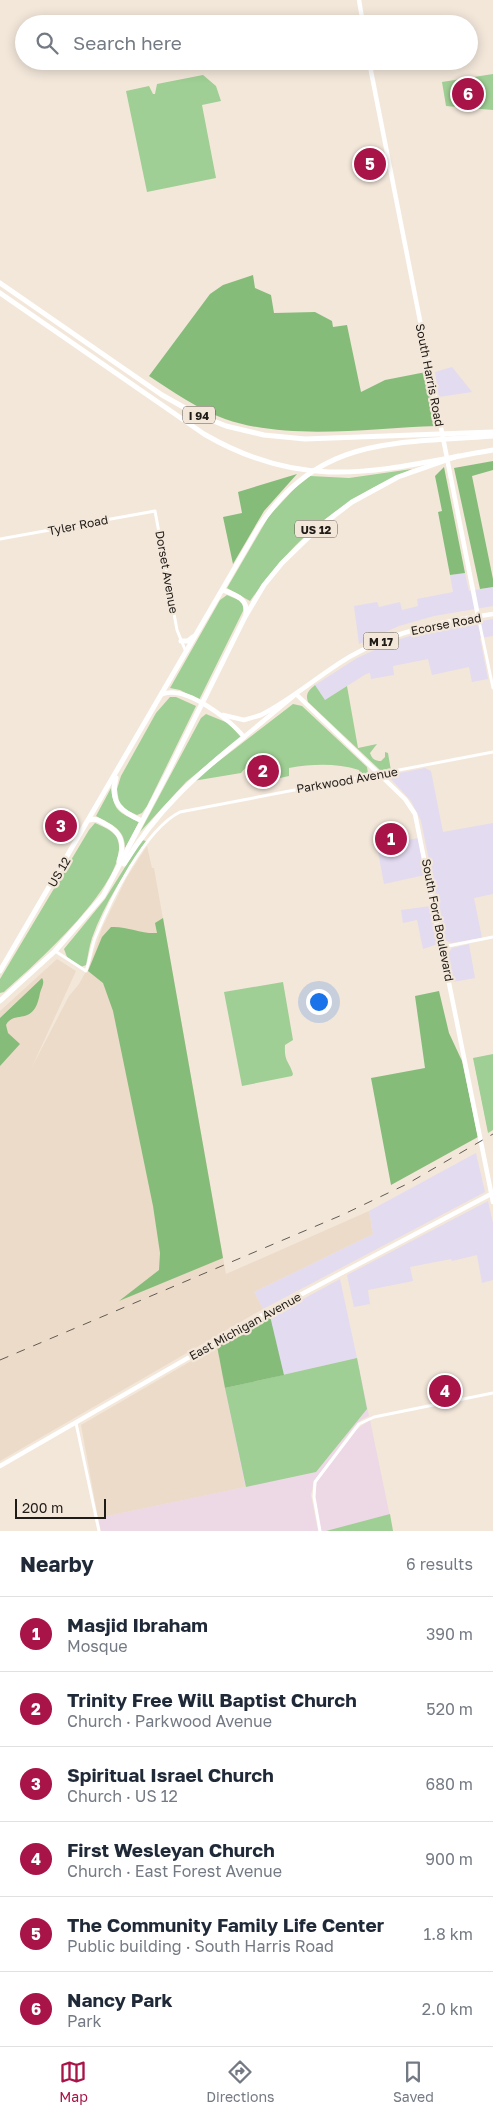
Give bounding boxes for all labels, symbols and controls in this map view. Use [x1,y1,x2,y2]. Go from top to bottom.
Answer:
search box [15,15,478,70]
icon: search [33,29,61,57]
text: Search here [73,31,182,54]
pin: 6 [452,75,484,113]
pin: 5 [354,145,386,183]
street label: South Harris Road [413,322,447,428]
road number: I 94 [183,406,215,424]
street label: Tyler Road [47,512,109,538]
road number: US 12 [295,520,337,538]
street label: Dorset Avenue [152,529,182,615]
street label: Ecorse Road [410,610,482,638]
road number: M 17 [364,632,398,649]
pin: 2 [247,752,279,790]
street label: Parkwood Avenue [295,764,399,796]
pin: 3 [45,807,77,845]
pin: 1 [375,820,407,858]
street label: US 12 [44,854,74,890]
street label: South Ford Boulevard [419,857,457,983]
your location [306,989,332,1015]
street label: East Michigan Avenue [186,1289,304,1363]
pin: 4 [429,1372,461,1410]
scale bar [15,1496,106,1519]
text: 200 m [22,1499,63,1516]
text: Nearby [20,1551,94,1577]
text: 6 results [406,1554,473,1574]
text: Masjid Ibraham [67,1613,208,1636]
text: 1 [32,1624,40,1644]
text: 390 m [426,1624,473,1644]
text: Mosque [67,1636,128,1656]
text: Trinity Free Will Baptist Church [67,1688,357,1711]
text: 2 [31,1699,41,1719]
text: 520 m [426,1699,473,1719]
text: Church · Parkwood Avenue [67,1711,272,1731]
text: Spiritual Israel Church [67,1763,274,1786]
text: 3 [31,1774,41,1794]
text: 680 m [425,1774,473,1794]
text: Church · US 12 [67,1786,178,1806]
text: First Wesleyan Church [67,1838,275,1861]
text: 4 [31,1849,41,1869]
text: 900 m [425,1849,473,1869]
text: Church · East Forest Avenue [67,1861,282,1881]
text: The Community Family Life Center [67,1913,384,1936]
text: 5 [31,1924,41,1944]
text: 1.8 km [423,1924,473,1944]
text: Public building · South Harris Road [67,1936,334,1956]
text: Nancy Park [67,1988,173,2011]
text: 6 [31,1999,41,2019]
text: 2.0 km [422,1999,473,2019]
text: Park [67,2011,102,2031]
tab: Map [59,2058,88,2105]
tab: Directions [206,2058,275,2105]
tab: Saved [393,2058,434,2105]

